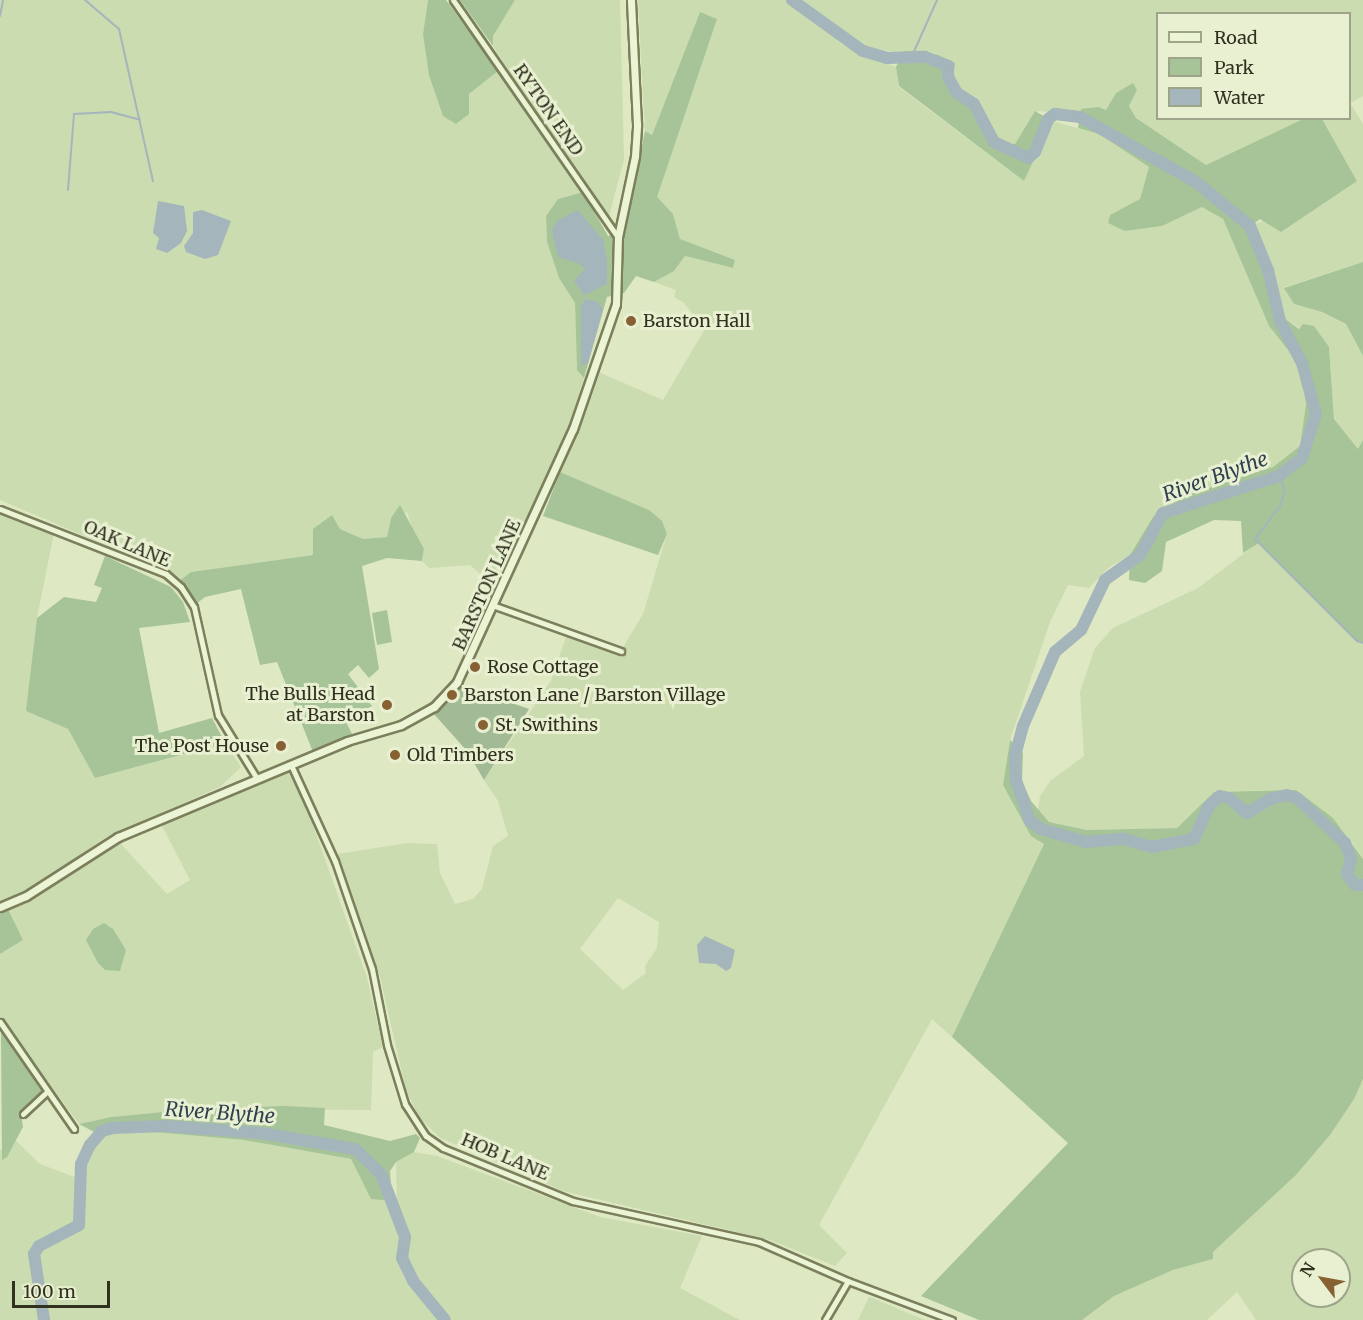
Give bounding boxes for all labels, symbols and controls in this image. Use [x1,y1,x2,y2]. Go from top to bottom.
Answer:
legend [1156,12,1351,120]
text: Road [1214,26,1258,49]
text: Park [1214,56,1254,79]
street label: RYTON END [509,60,587,160]
text: Water [1214,86,1265,109]
place label: Barston Hall [643,310,750,332]
marker: Barston Hall [624,314,638,328]
water label: River Blythe [1159,446,1271,506]
street label: OAK LANE [80,516,174,572]
street label: BARSTON LANE [448,516,526,654]
place label: Rose Cottage [487,656,598,678]
marker: Rose Cottage [468,660,482,674]
place label: The Bulls Head at Barston [245,684,375,726]
place label: Barston Lane / Barston Village [464,684,725,706]
marker: Barston Lane / Barston Village [445,688,459,702]
marker: The Bulls Head at Barston [380,698,394,712]
place label: St. Swithins [495,714,598,736]
marker: St. Swithins [476,718,490,732]
place label: The Post House [135,735,269,757]
marker: The Post House [274,739,288,753]
place label: Old Timbers [407,744,514,766]
marker: Old Timbers [388,748,402,762]
water label: River Blythe [164,1096,276,1128]
street label: HOB LANE [458,1129,552,1185]
north arrow [1291,1248,1351,1308]
text: N [1296,1259,1319,1280]
scale bar [15,1269,112,1307]
text: 100 m [23,1280,76,1303]

